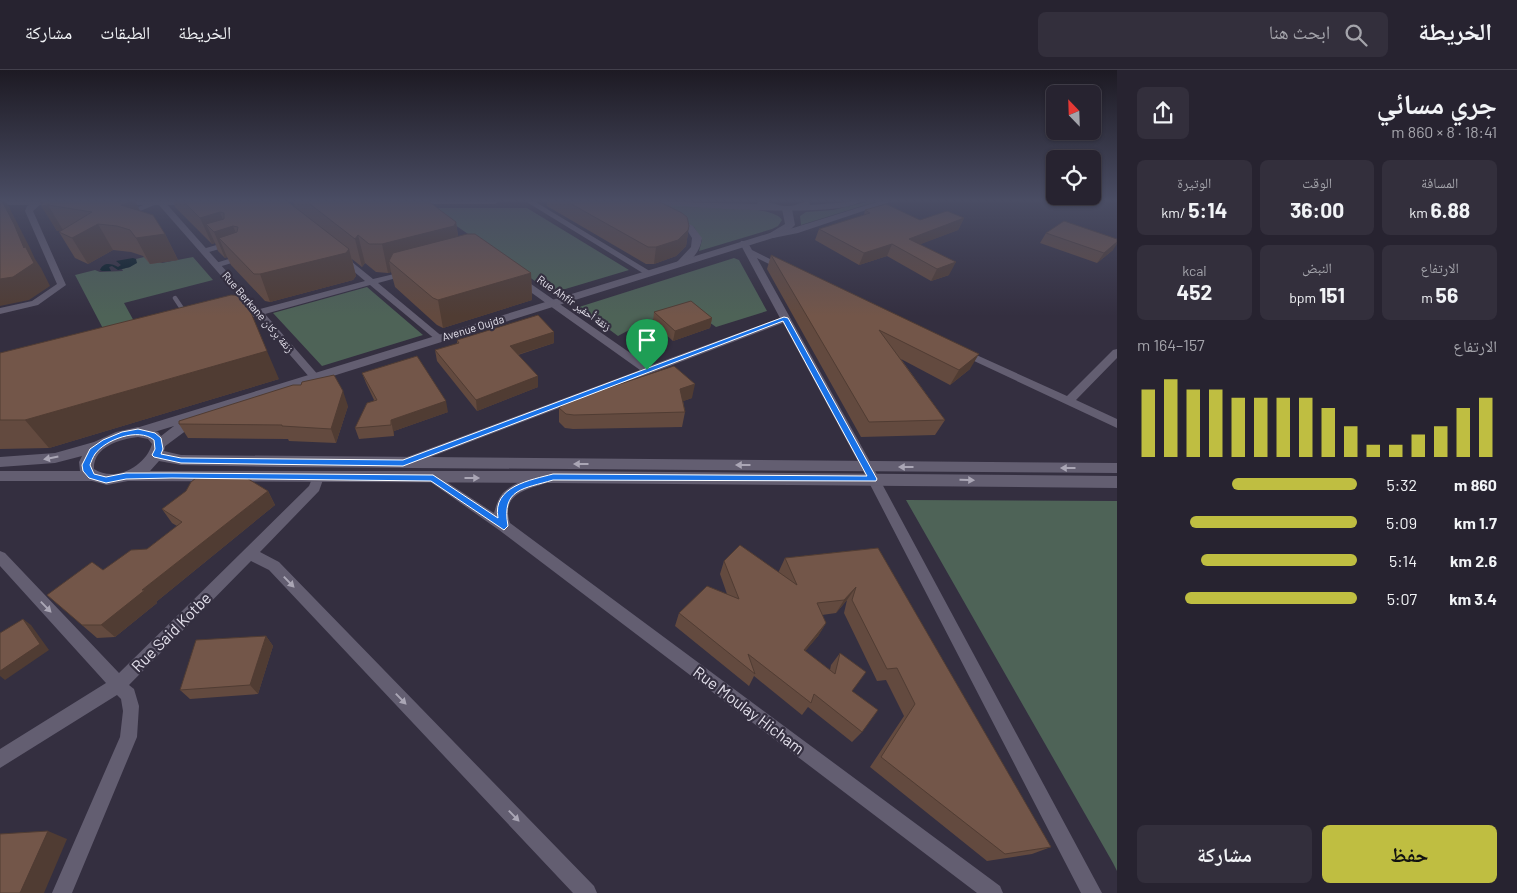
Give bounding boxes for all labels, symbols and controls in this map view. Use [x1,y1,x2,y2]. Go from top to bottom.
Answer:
search box [1038,12,1388,57]
text: الخريطة [1418,16,1492,45]
text: ابحث هنا [1269,20,1330,43]
text: مشاركة [25,21,72,43]
text: الطبقات [100,21,150,43]
text: الخريطة [178,21,231,43]
icon: search [1342,21,1370,49]
north arrow [1046,85,1101,140]
map controls [1046,85,1101,205]
text: جري مسائي [1377,86,1497,120]
button: share [1137,87,1189,139]
text: 18:41 · 8 × 860 m [1391,122,1497,141]
button: locate [1046,150,1101,205]
text: الوتيرة [1177,174,1211,191]
text: الوقت [1302,174,1332,191]
text: المسافة [1421,174,1458,191]
text: 5:14 [1188,197,1227,222]
text: 36:00 [1290,197,1344,222]
text: 6.88 [1431,197,1470,222]
text: /km [1161,204,1188,221]
text: km [1409,204,1431,221]
text: النبض [1302,259,1332,276]
text: الارتفاع [1421,259,1459,276]
text: kcal [1182,262,1207,279]
street label: Rue Berkane زنقة بركان [219,269,297,355]
street label: Rue Ahfir زنقة أحفير [535,272,614,333]
text: 452 [1176,279,1212,304]
text: 151 [1319,282,1345,307]
text: 56 [1436,282,1458,307]
text: bpm [1289,289,1319,306]
text: m [1421,289,1436,306]
street label: Avenue Oujda [440,312,505,343]
pin [626,319,668,370]
icon: arrive [633,326,661,354]
text: 157–164 m [1137,335,1205,354]
text: الارتفاع [1453,336,1497,355]
one-way arrow [43,455,59,463]
one-way arrow [573,460,589,468]
one-way arrow [735,461,751,469]
one-way arrow [898,463,914,471]
one-way arrow [1060,464,1076,472]
one-way arrow [464,474,480,482]
text: 5:32 [1387,475,1417,494]
text: 860 m [1454,475,1497,494]
one-way arrow [959,476,975,484]
text: 5:09 [1386,513,1417,532]
text: 1.7 km [1454,513,1497,532]
text: 5:14 [1389,551,1417,570]
text: 2.6 km [1450,551,1497,570]
one-way arrow [283,575,295,587]
street label: Rue Said Kotbe [127,588,214,675]
text: 5:07 [1387,589,1417,608]
text: 3.4 km [1449,589,1497,608]
one-way arrow [40,601,52,613]
street label: Rue Moulay Hicham [690,662,809,758]
one-way arrow [395,693,407,705]
one-way arrow [508,810,520,822]
button: مشاركة [1137,825,1312,883]
button: حفظ [1322,825,1497,883]

